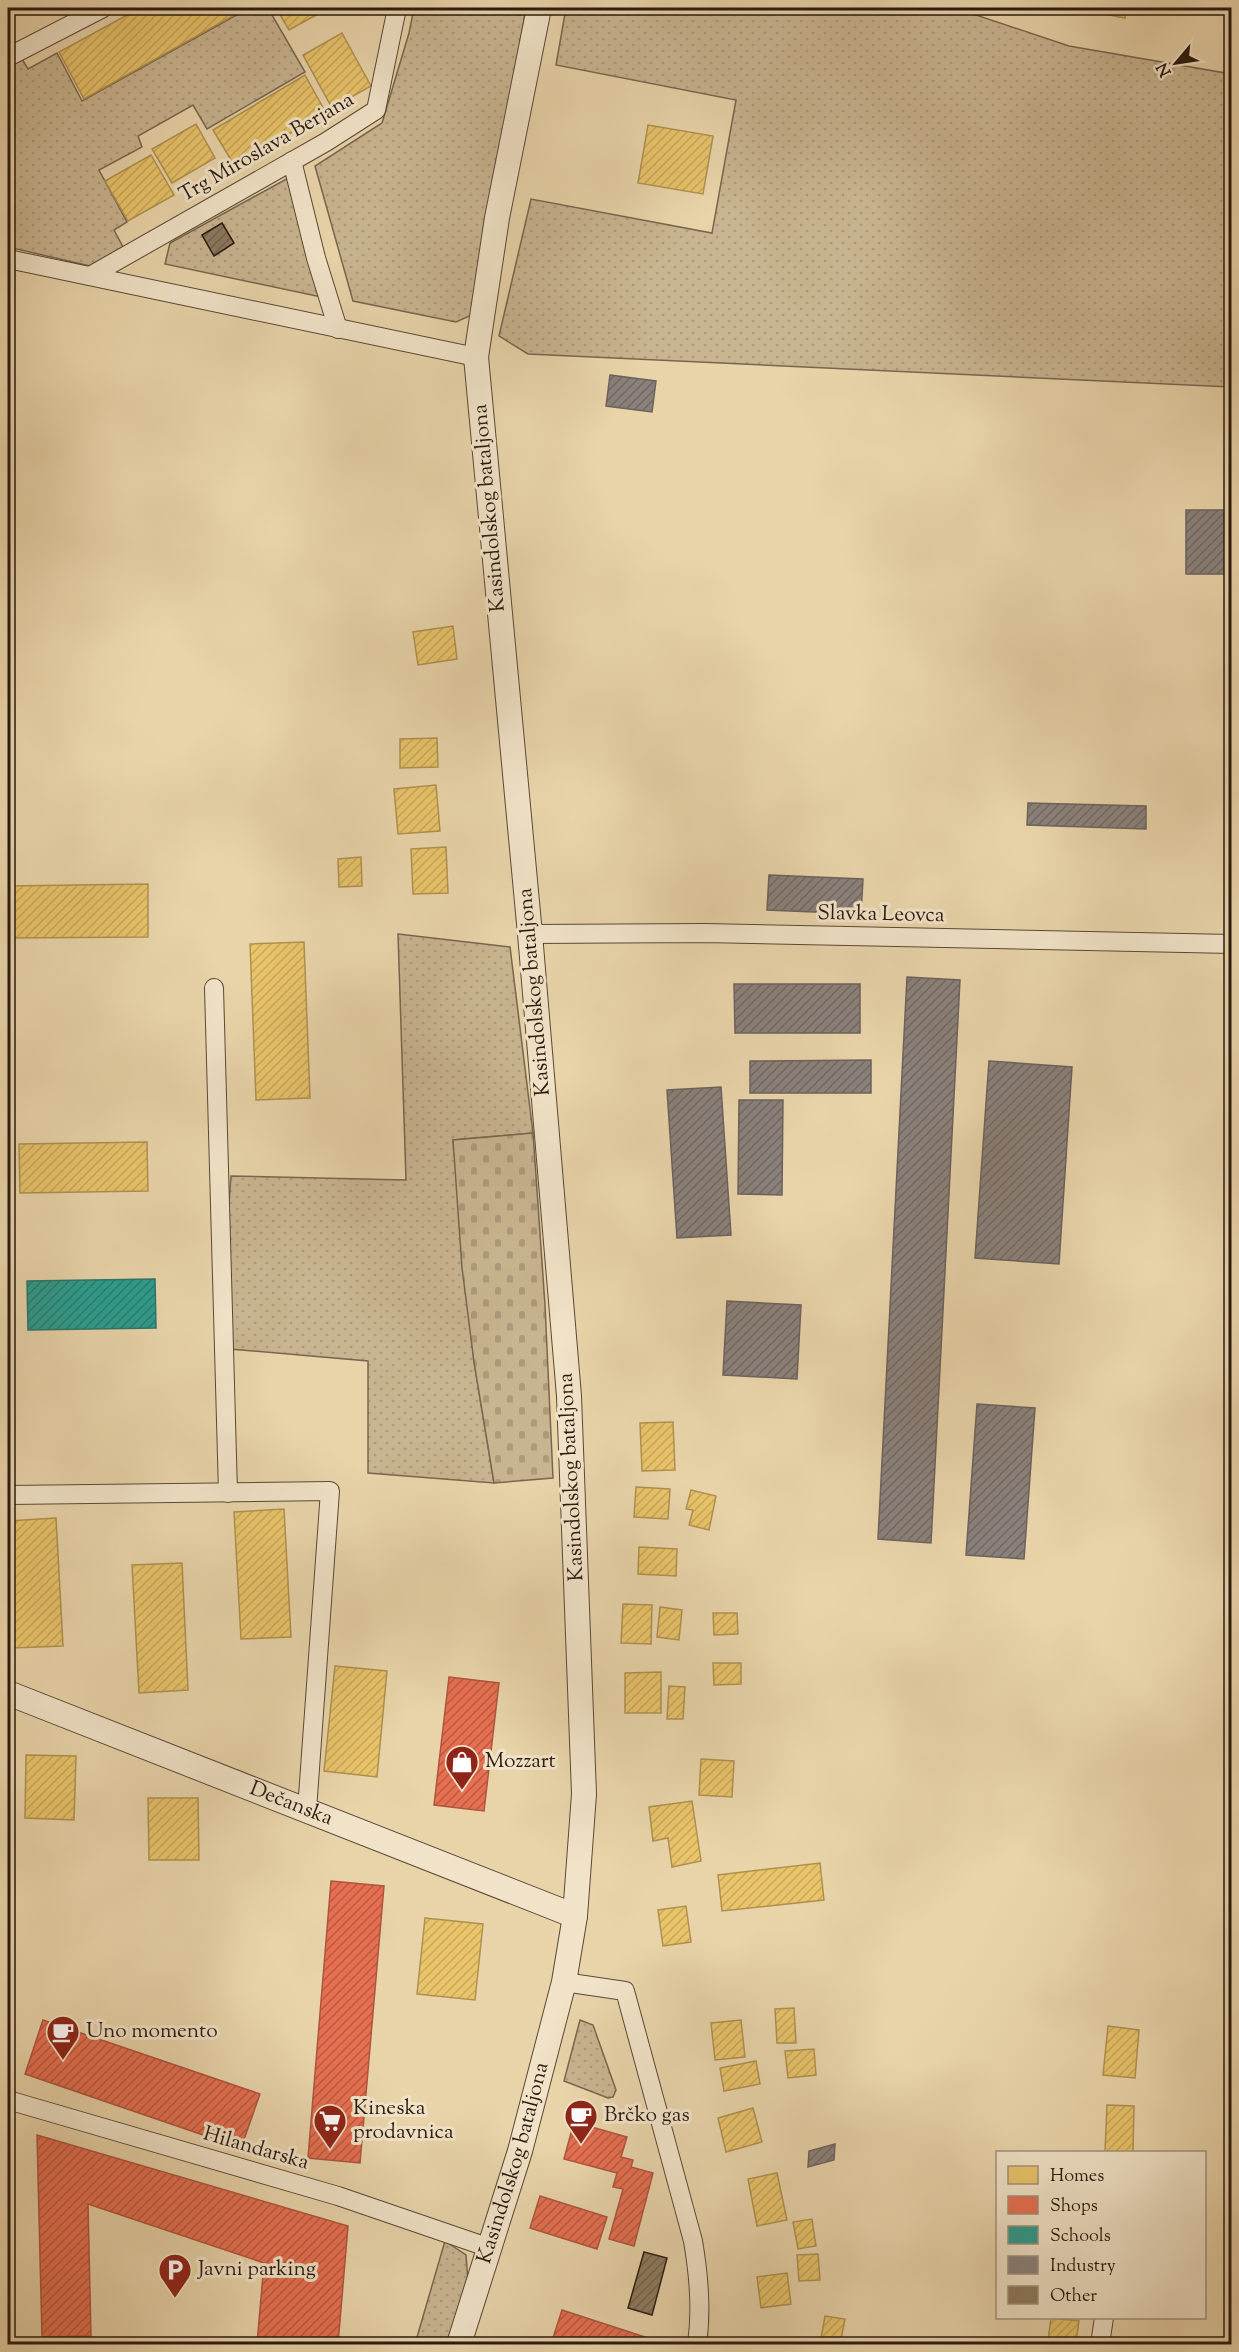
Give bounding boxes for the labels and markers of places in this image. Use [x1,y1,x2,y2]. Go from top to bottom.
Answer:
shop icon: Mozzart [444,1744,480,1791]
place label: Mozzart [485,1747,556,1777]
cafe icon: Uno momento [45,2014,81,2061]
place label: Uno momento [86,2017,218,2047]
place label: Kineska prodavnica [353,2094,454,2148]
cafe icon: Brčko gas [563,2098,599,2145]
place label: Brčko gas [604,2101,690,2131]
supermarket icon: Kineska prodavnica [312,2103,348,2150]
parking icon: Javni parking [157,2252,193,2299]
place label: Javni parking [197,2255,316,2285]

